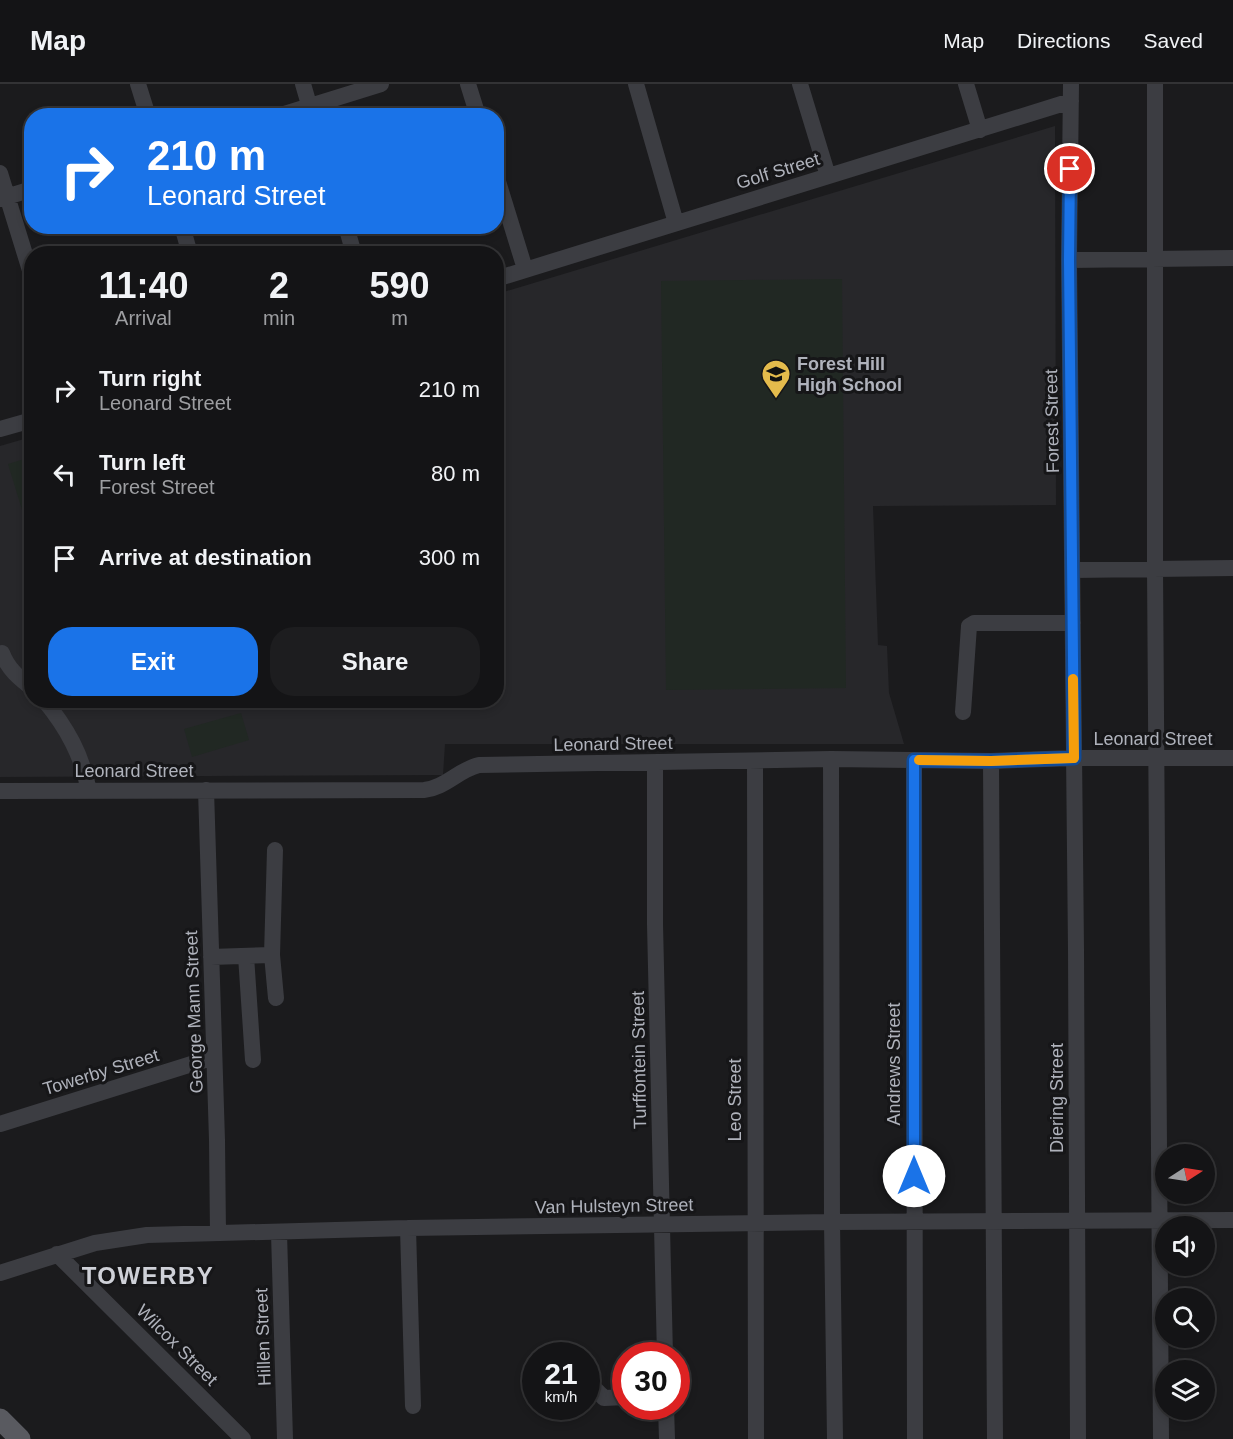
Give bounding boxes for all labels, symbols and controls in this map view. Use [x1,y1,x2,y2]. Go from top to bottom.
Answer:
text: Map [30,25,86,56]
text: Map [943,29,984,52]
text: Directions [1017,29,1110,52]
text: Saved [1143,29,1203,52]
icon: right [48,132,126,210]
text: 210 m [147,132,266,179]
pin [1044,143,1095,194]
street label: Golf Street [734,149,822,193]
icon: arrive [1053,152,1086,185]
text: Leonard Street [147,181,326,211]
text: 11:40 [98,265,188,306]
text: 2 [269,265,289,306]
text: 590 [370,265,430,306]
text: Arrival [115,307,172,329]
text: min [263,307,295,329]
text: m [391,307,408,329]
place label: Forest Hill High School [797,354,902,395]
school or university icon: Forest Hill High School [760,358,792,400]
text: Turn right [99,366,201,391]
street label: Forest Street [1041,369,1063,473]
icon: right [48,374,81,407]
text: 210 m [419,377,480,402]
text: Leonard Street [99,392,231,414]
text: Turn left [99,450,185,475]
icon: left [48,458,81,491]
text: 80 m [431,461,480,486]
text: Forest Street [99,476,215,498]
icon: arrive [48,542,81,575]
text: Arrive at destination [99,545,312,570]
text: 300 m [419,545,480,570]
button: Exit [48,627,258,696]
button: Share [270,627,480,696]
street label: Leonard Street [1093,729,1213,749]
street label: Leonard Street [553,733,673,755]
street label: Leonard Street [74,761,194,781]
street label: George Mann Street [181,930,207,1094]
street label: Turffontein Street [628,991,650,1129]
street label: Andrews Street [884,1002,904,1126]
street label: Diering Street [1047,1043,1067,1153]
street label: Towerby Street [41,1045,161,1099]
street label: Leo Street [725,1058,745,1142]
position arrow [882,1144,946,1208]
north arrow [1155,1144,1215,1204]
map controls [1155,1144,1215,1420]
street label: Van Hulsteyn Street [534,1195,694,1217]
button: sound [1155,1216,1215,1276]
district label: TOWERBY [82,1262,214,1289]
street label: Hillen Street [251,1288,275,1386]
button: search [1155,1288,1215,1348]
street label: Wilcox Street [132,1300,222,1390]
speed limit sign: 30 [612,1342,690,1420]
text: 21 [544,1357,578,1390]
button: layers [1155,1360,1215,1420]
text: km/h [545,1388,577,1405]

